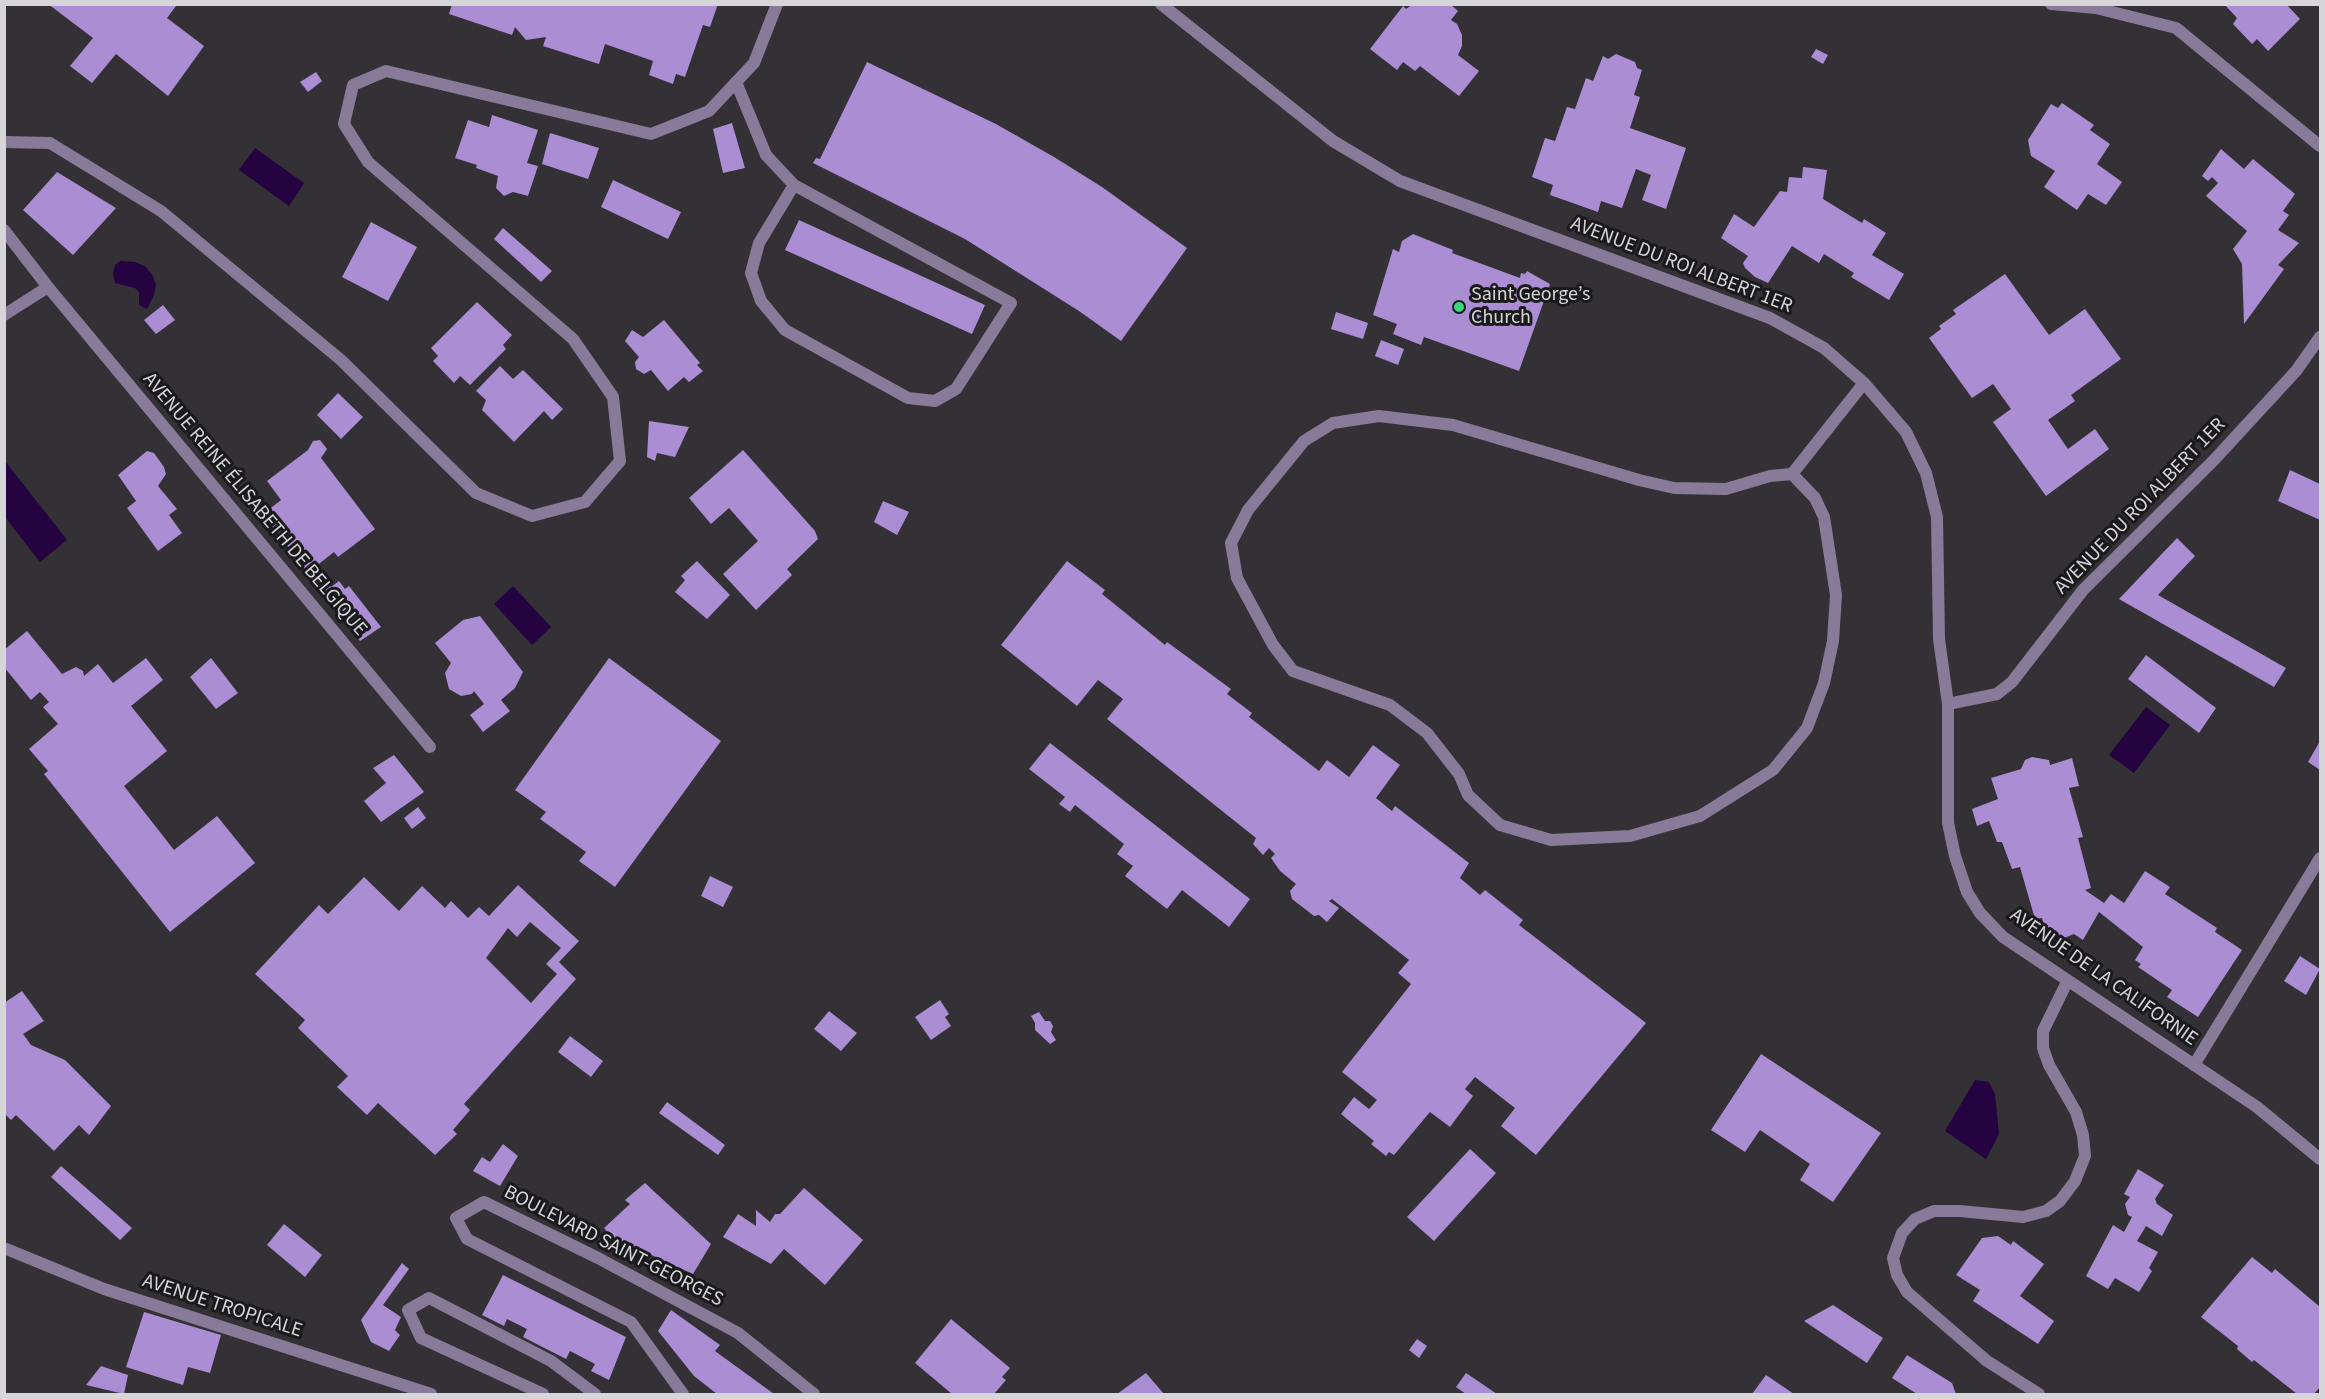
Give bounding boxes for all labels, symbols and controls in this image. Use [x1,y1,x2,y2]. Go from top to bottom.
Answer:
street label: AVENUE DU ROI ALBERT 1ER [1567,213,1795,319]
place label: Saint George’s Church [1471,284,1590,331]
marker: Saint George’s Church [1452,300,1466,314]
street label: AVENUE REINE ÉLISABETH DE BELGIQUE [137,368,371,642]
street label: AVENUE DU ROI ALBERT 1ER [2051,414,2231,600]
street label: AVENUE DE LA CALIFORNIE [2005,904,2201,1052]
street label: BOULEVARD SAINT-GEORGES [499,1181,727,1313]
street label: AVENUE TROPICALE [139,1270,305,1344]

